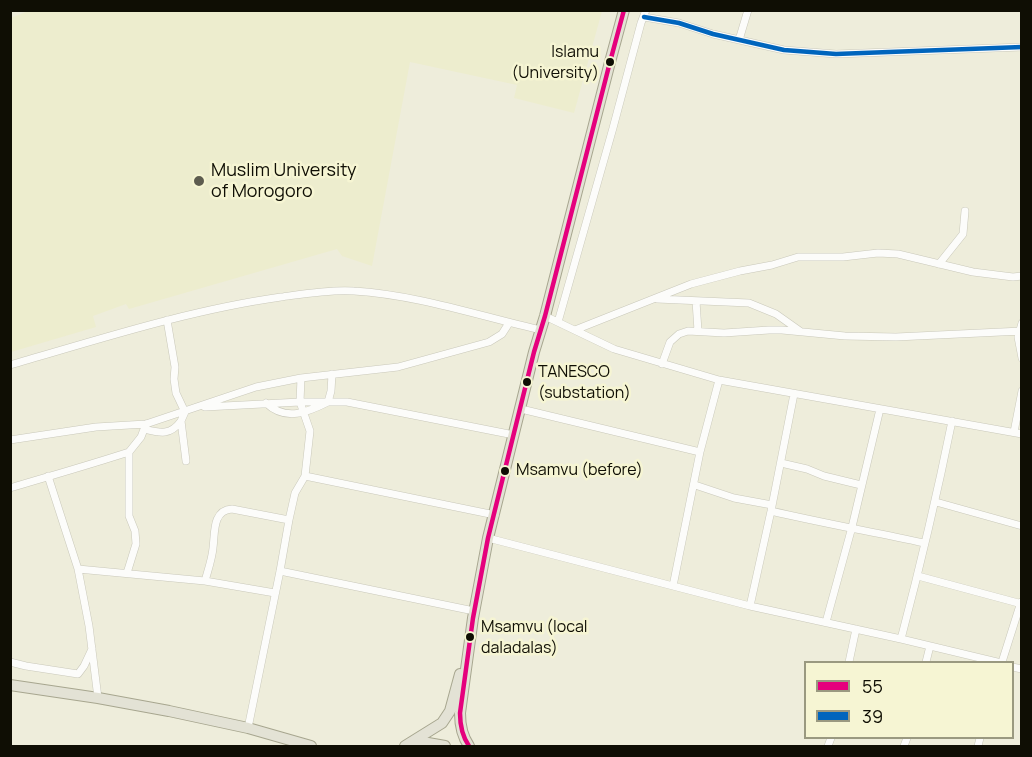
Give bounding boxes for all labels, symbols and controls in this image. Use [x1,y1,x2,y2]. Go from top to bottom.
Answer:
place label: Islamu (University) [512,43,599,81]
marker: Islamu (University) [604,56,616,68]
place label: Muslim University of Morogoro [211,160,357,202]
marker: Muslim University of Morogoro [192,174,206,188]
place label: TANESCO (substation) [538,363,631,401]
marker: TANESCO (substation) [521,376,533,388]
place label: Msamvu (before) [516,461,643,481]
marker: Msamvu (before) [499,465,511,477]
place label: Msamvu (local daladalas) [481,618,588,656]
marker: Msamvu (local daladalas) [464,631,476,643]
legend [804,661,1014,739]
text: 55 [862,674,883,698]
text: 39 [862,704,883,728]

